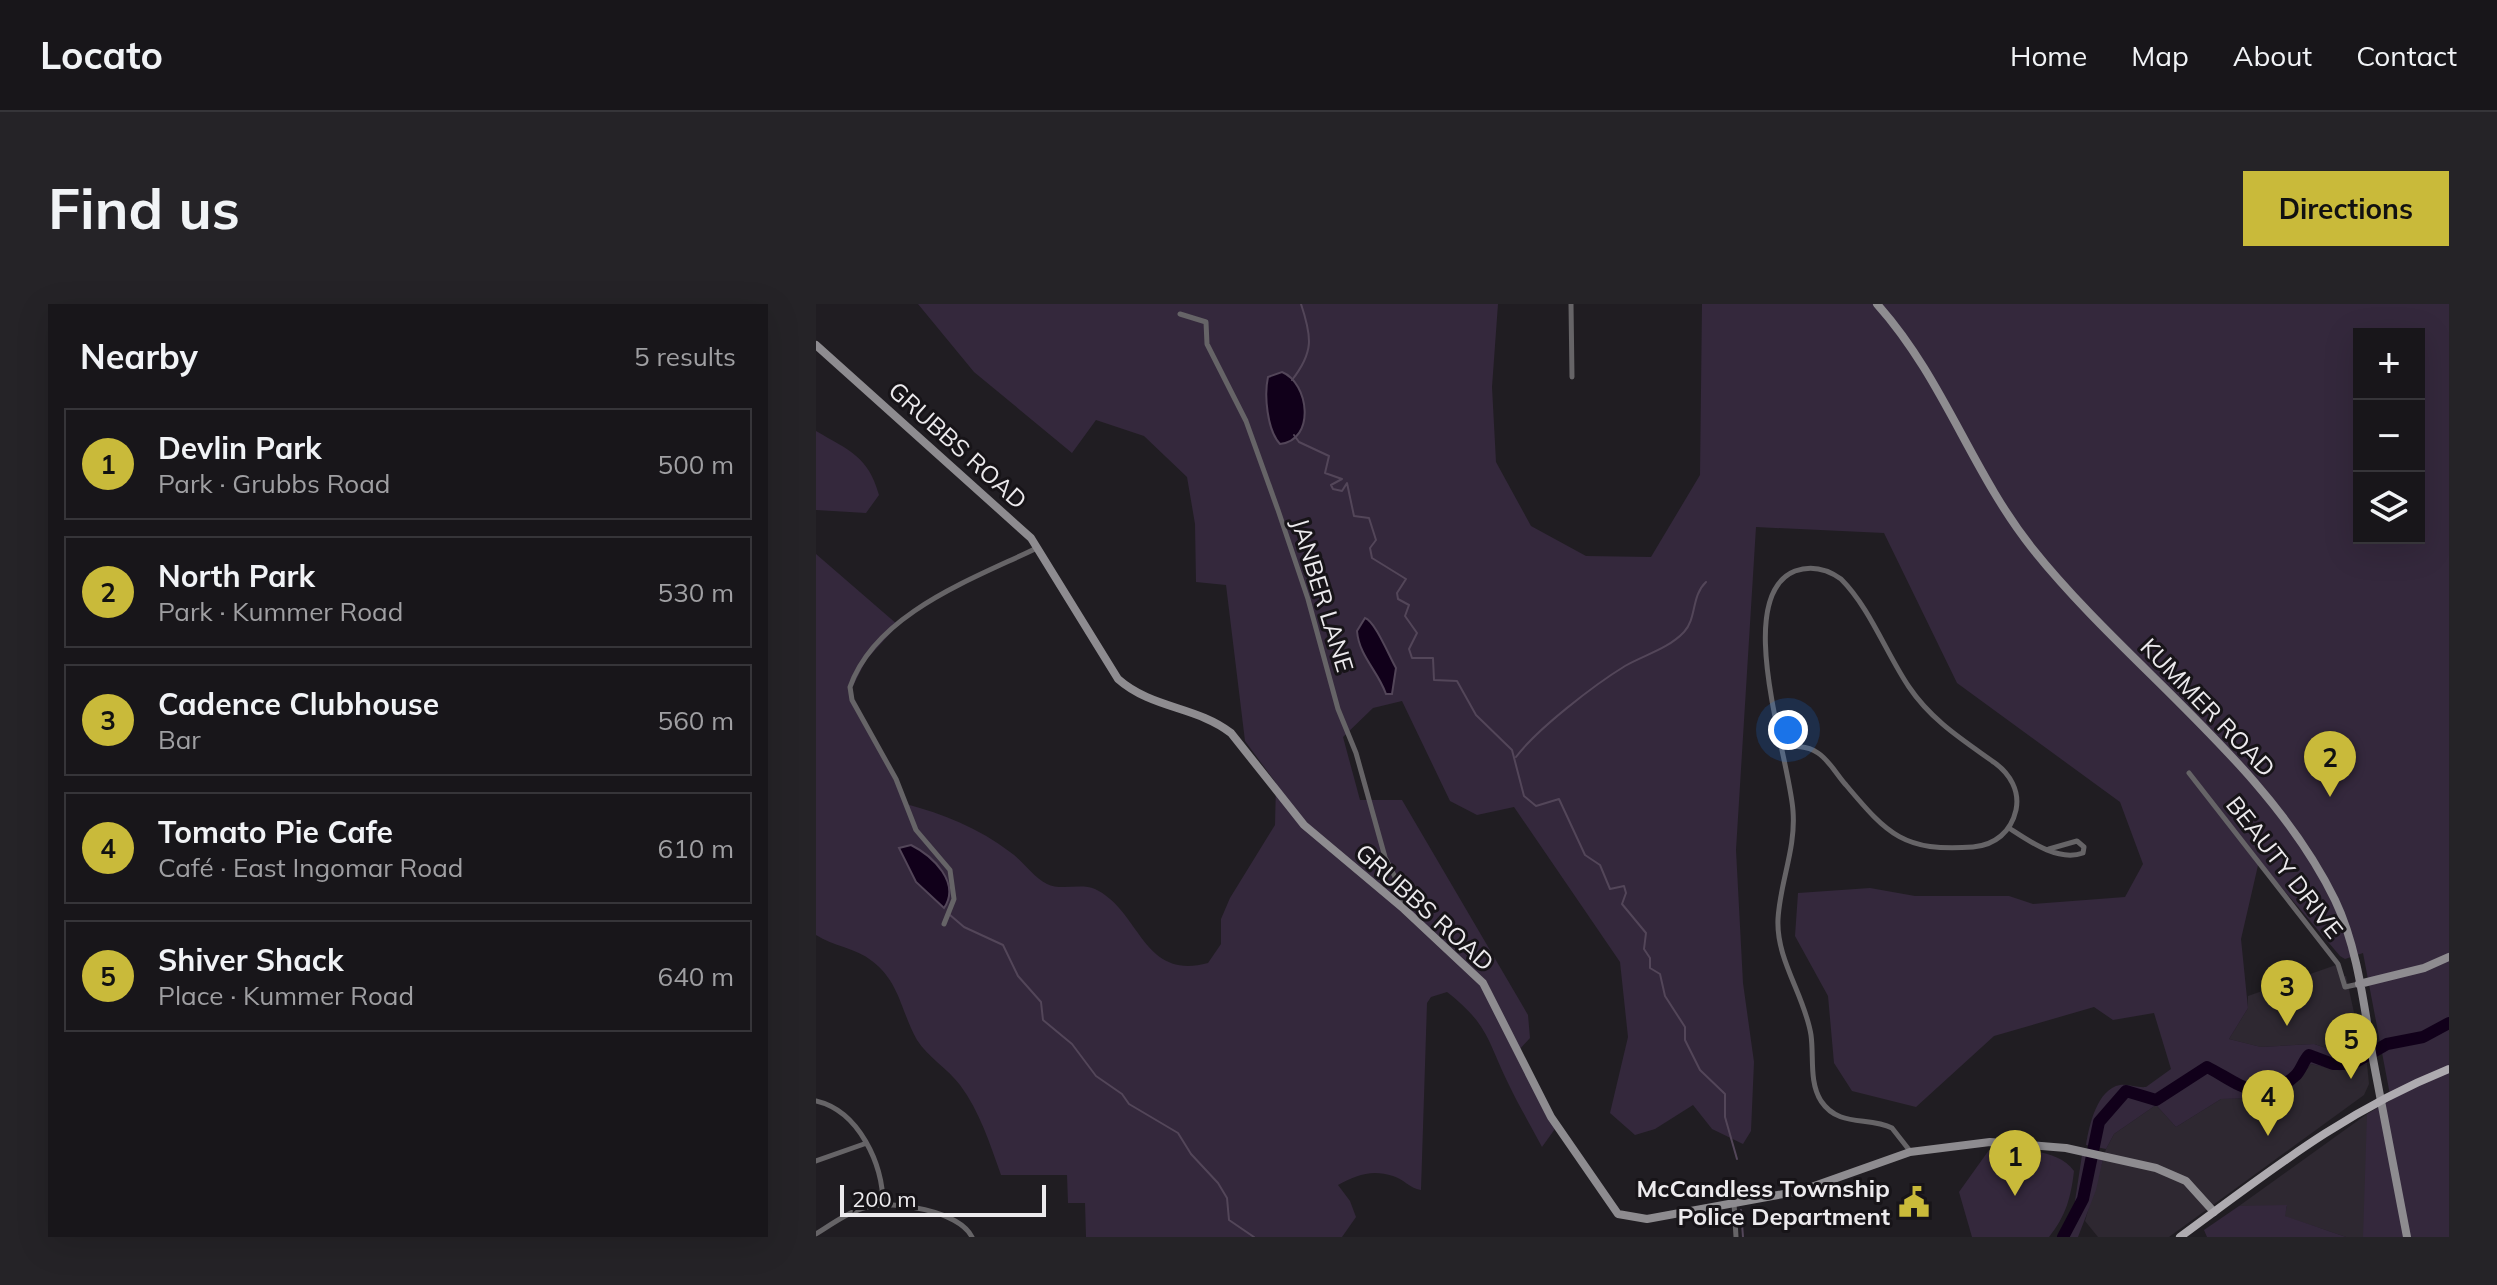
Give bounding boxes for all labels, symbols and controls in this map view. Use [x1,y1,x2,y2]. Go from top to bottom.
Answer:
text: Locato [40,31,163,79]
text: Home [2010,38,2087,73]
text: Map [2131,38,2189,73]
text: About [2233,38,2312,73]
text: Contact [2356,38,2457,73]
button: Directions [2243,171,2449,246]
text: Find us [48,173,240,243]
map controls [2353,328,2425,544]
button: + [2353,328,2425,400]
text: Nearby [80,335,198,378]
text: 5 results [634,340,736,373]
street label: GRUBBS ROAD [883,375,1033,515]
button: − [2353,400,2425,472]
text: Devlin Park [158,429,322,467]
text: 1 [100,448,116,481]
text: 500 m [658,448,734,481]
text: Park · Grubbs Road [158,467,390,500]
button: layers [2353,472,2425,544]
street label: JANBER LANE [1285,515,1361,675]
text: North Park [158,557,315,595]
text: 2 [100,576,116,609]
text: 530 m [658,576,734,609]
text: Park · Kummer Road [158,595,403,628]
street label: KUMMER ROAD [2134,631,2282,783]
text: Cadence Clubhouse [158,685,439,723]
text: 3 [100,704,116,737]
text: 560 m [658,704,734,737]
your location [1768,710,1808,750]
text: Bar [158,723,201,756]
pin: 2 [2304,731,2356,797]
street label: BEAUTY DRIVE [2220,790,2350,944]
text: Tomato Pie Cafe [158,813,393,851]
text: 4 [100,832,116,865]
text: 610 m [658,832,734,865]
street label: GRUBBS ROAD [1350,837,1500,977]
text: Café · East Ingomar Road [158,851,463,884]
text: Shiver Shack [158,941,343,979]
text: 5 [100,960,116,993]
text: 640 m [658,960,734,993]
pin: 3 [2261,960,2313,1026]
text: Place · Kummer Road [158,979,414,1012]
pin: 5 [2325,1013,2377,1079]
pin: 4 [2242,1070,2294,1136]
pin: 1 [1989,1130,2041,1196]
place label: McCandless Township Police Department [1636,1173,1890,1231]
scale bar [840,1181,1046,1217]
text: 200 m [852,1185,917,1213]
public building icon: McCandless Township Police Department [1897,1185,1931,1219]

